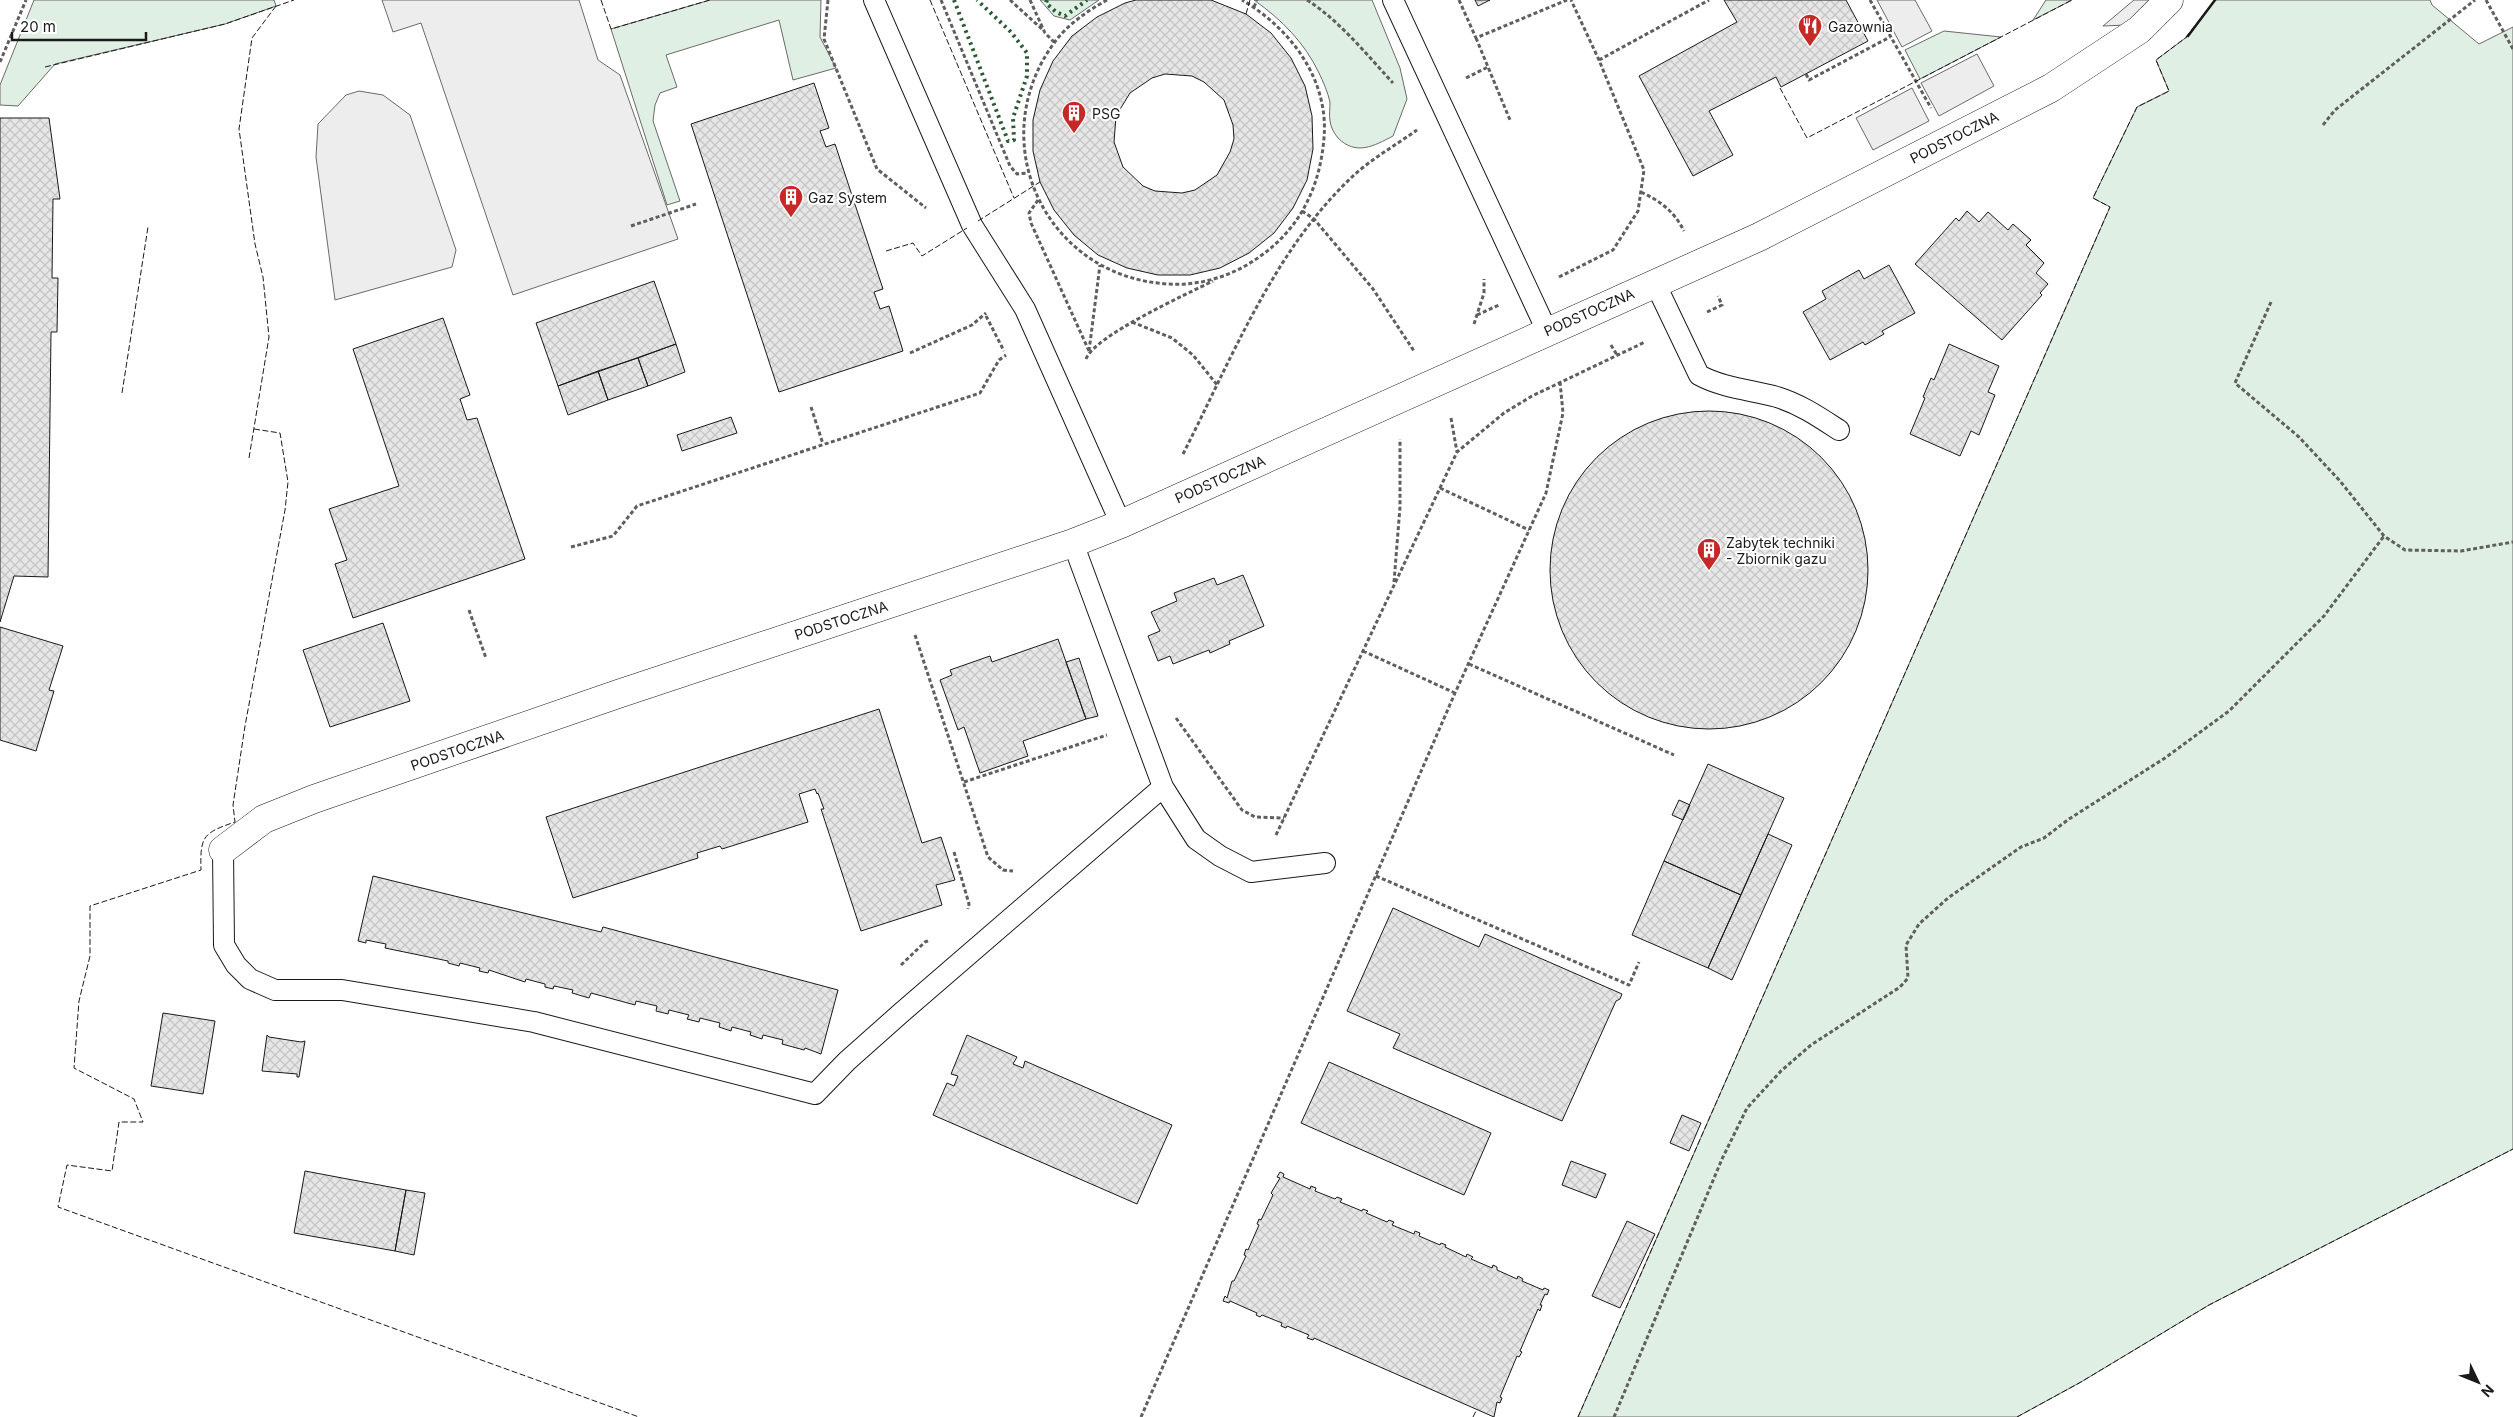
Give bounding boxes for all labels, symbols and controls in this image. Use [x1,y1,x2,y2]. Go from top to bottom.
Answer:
scale bar [12,10,146,42]
restaurant icon: Gazownia [1797,13,1823,47]
text: 20 m [20,17,56,36]
place label: Gazownia [1828,18,1893,35]
building icon: PSG [1061,100,1087,134]
place label: PSG [1092,105,1120,122]
street label: PODSTOCZNA [1907,107,2002,167]
building icon: Gaz System [778,184,804,218]
place label: Gaz System [808,189,887,206]
street label: PODSTOCZNA [1541,284,1637,340]
street label: PODSTOCZNA [1172,451,1268,507]
place label: Zabytek techniki - Zbiornik gazu [1726,534,1835,567]
building icon: Zabytek techniki - Zbiornik gazu [1696,537,1722,571]
street label: PODSTOCZNA [792,597,890,643]
street label: PODSTOCZNA [408,726,506,774]
north arrow [2453,1357,2503,1407]
text: N [2478,1382,2498,1401]

